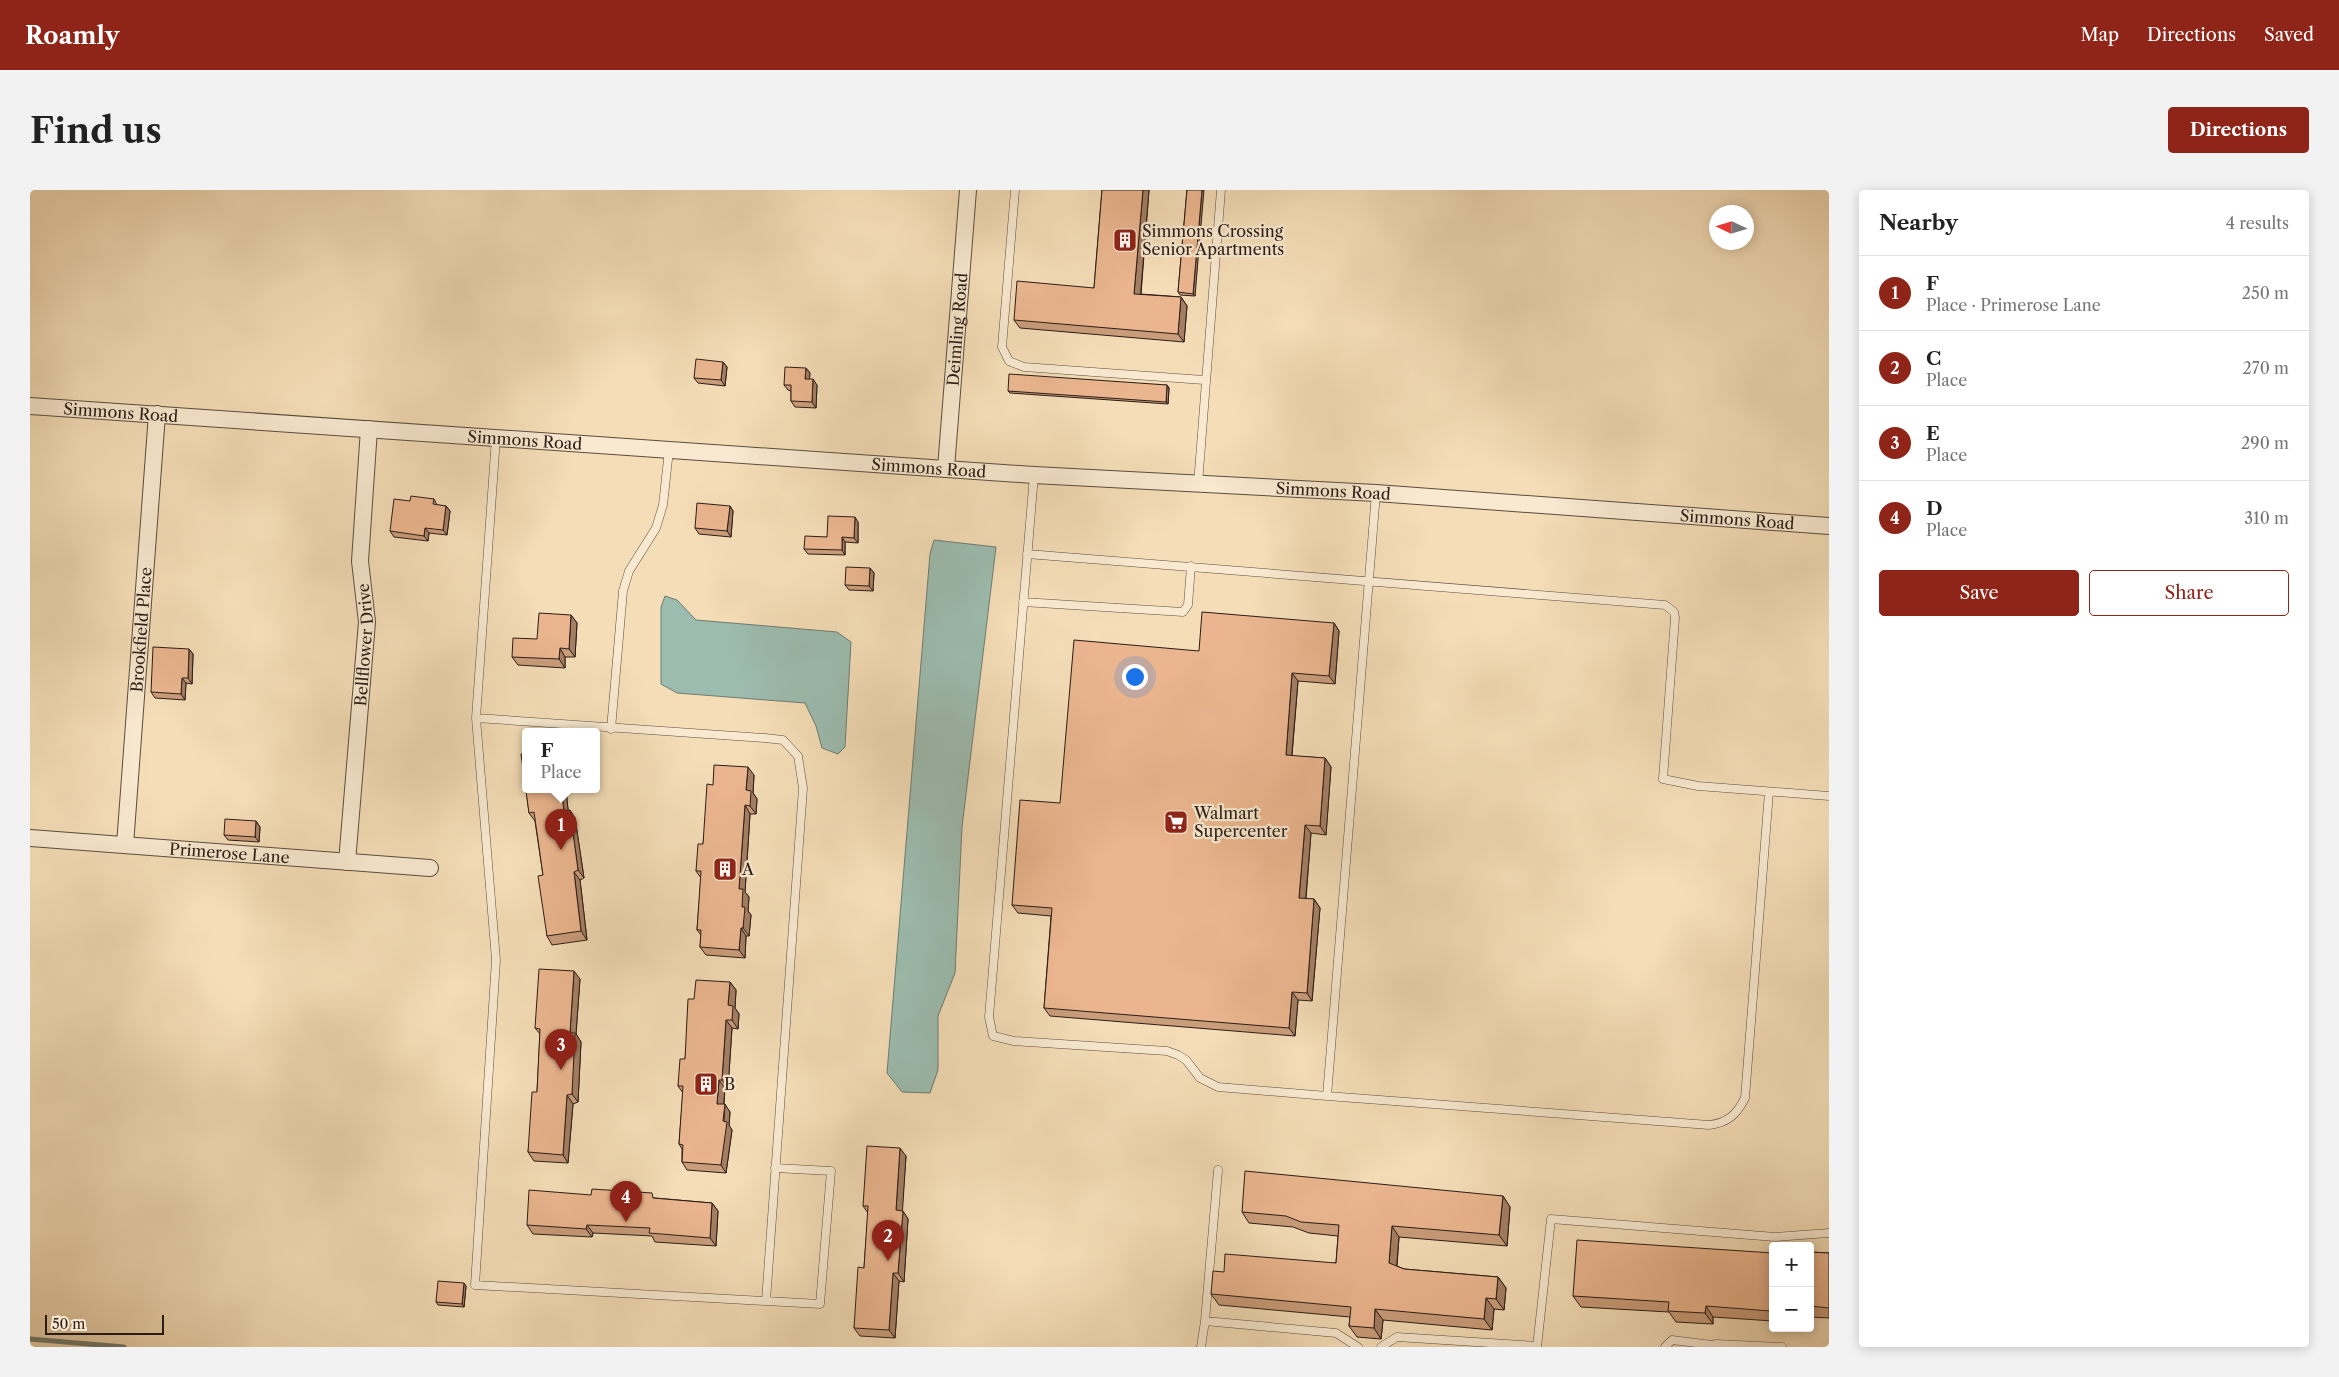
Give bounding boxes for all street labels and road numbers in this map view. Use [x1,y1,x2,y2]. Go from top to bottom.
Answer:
street label: Deimling Road [943,272,971,387]
street label: Simmons Road [63,398,179,426]
street label: Simmons Road [467,426,583,454]
street label: Simmons Road [871,454,987,482]
street label: Simmons Road [1275,478,1392,504]
street label: Simmons Road [1679,505,1796,533]
street label: Brookfield Place [126,566,156,693]
street label: Bellflower Drive [350,582,377,707]
street label: Primerose Lane [169,838,290,867]

